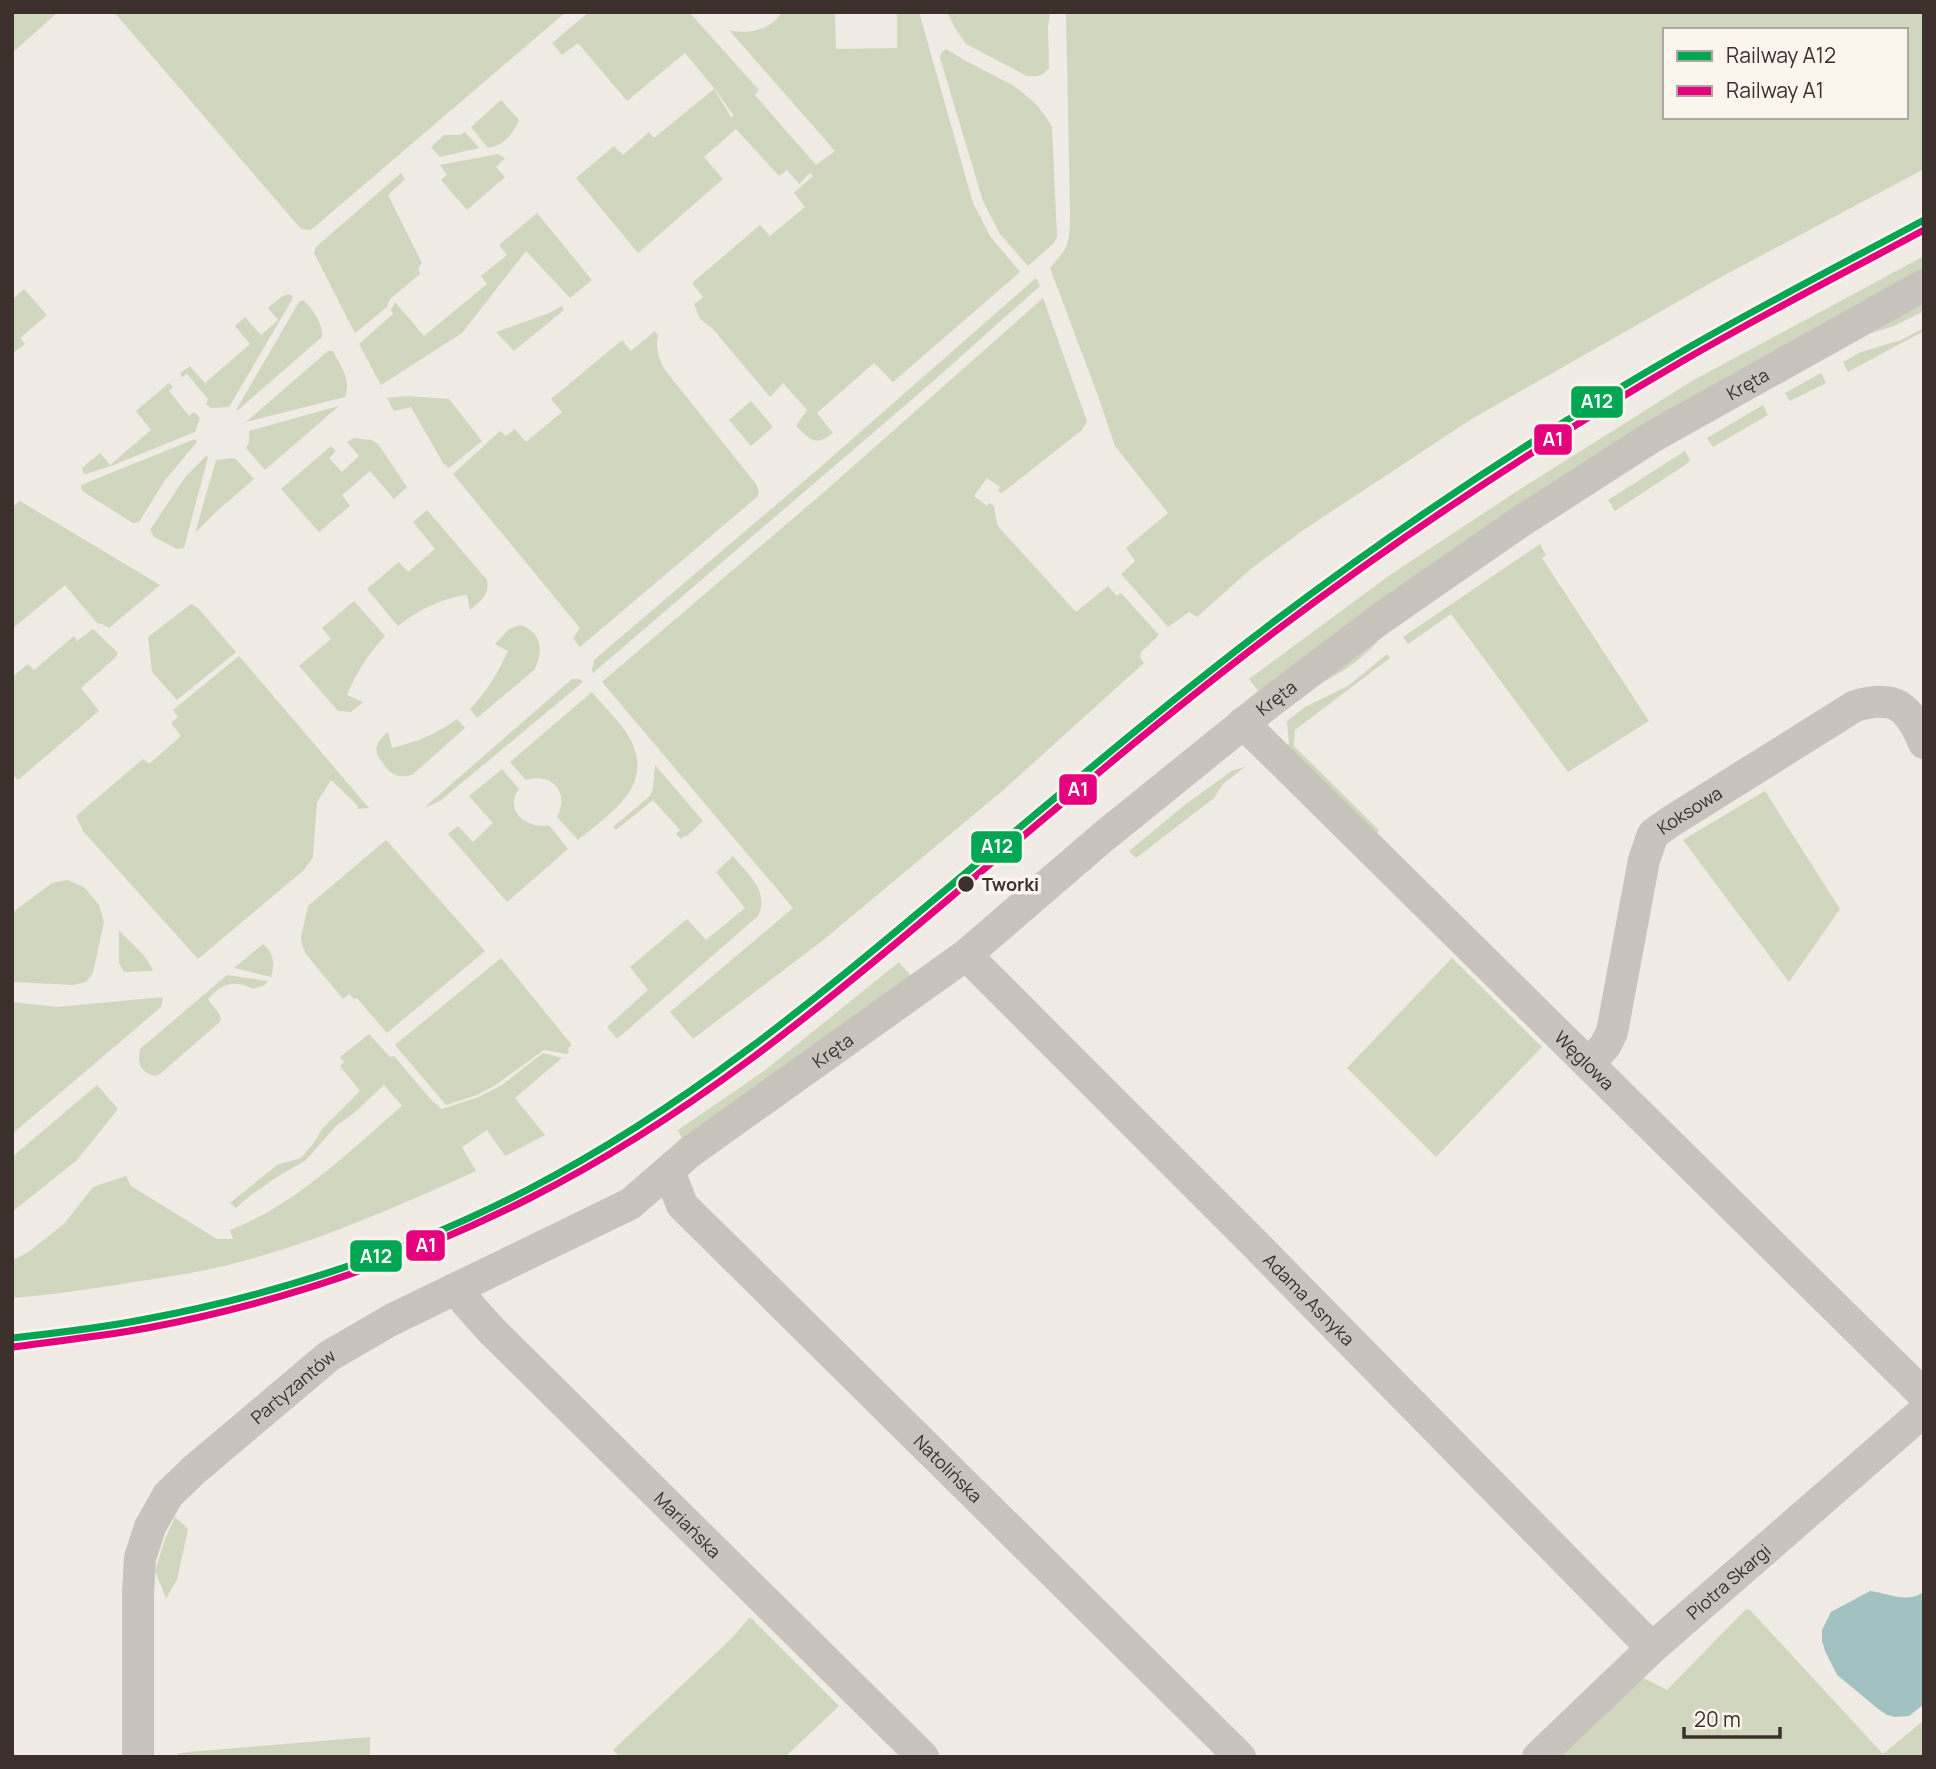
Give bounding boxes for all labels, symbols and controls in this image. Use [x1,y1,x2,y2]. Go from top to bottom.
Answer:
legend [1663,28,1908,119]
text: Railway A12 [1726,41,1836,69]
text: Railway A1 [1726,76,1824,104]
street label: Kręta [1722,362,1773,405]
line badge: A12 [1570,385,1624,419]
text: A12 [1581,388,1613,414]
line badge: A1 [1533,423,1573,456]
text: A1 [1542,426,1564,452]
street label: Kręta [1251,674,1301,721]
line badge: A1 [1058,773,1098,806]
text: A1 [1067,776,1089,802]
street label: Koksowa [1652,781,1726,840]
line badge: A12 [970,830,1023,864]
text: A12 [981,833,1013,859]
place label: Tworki [982,872,1039,896]
marker: Tworki [956,874,976,894]
street label: Węglowa [1550,1025,1620,1095]
street label: Kręta [807,1027,858,1073]
line badge: A1 [405,1229,446,1262]
text: A1 [415,1232,437,1258]
line badge: A12 [349,1239,403,1273]
text: A12 [360,1243,392,1269]
street label: Adama Asnyka [1258,1248,1360,1351]
street label: Partyzantów [246,1344,341,1429]
street label: Natolińska [909,1429,988,1508]
street label: Mariańska [649,1486,727,1563]
street label: Piotra Skargi [1681,1538,1775,1625]
scale bar [1684,1696,1780,1740]
text: 20 m [1694,1705,1741,1733]

